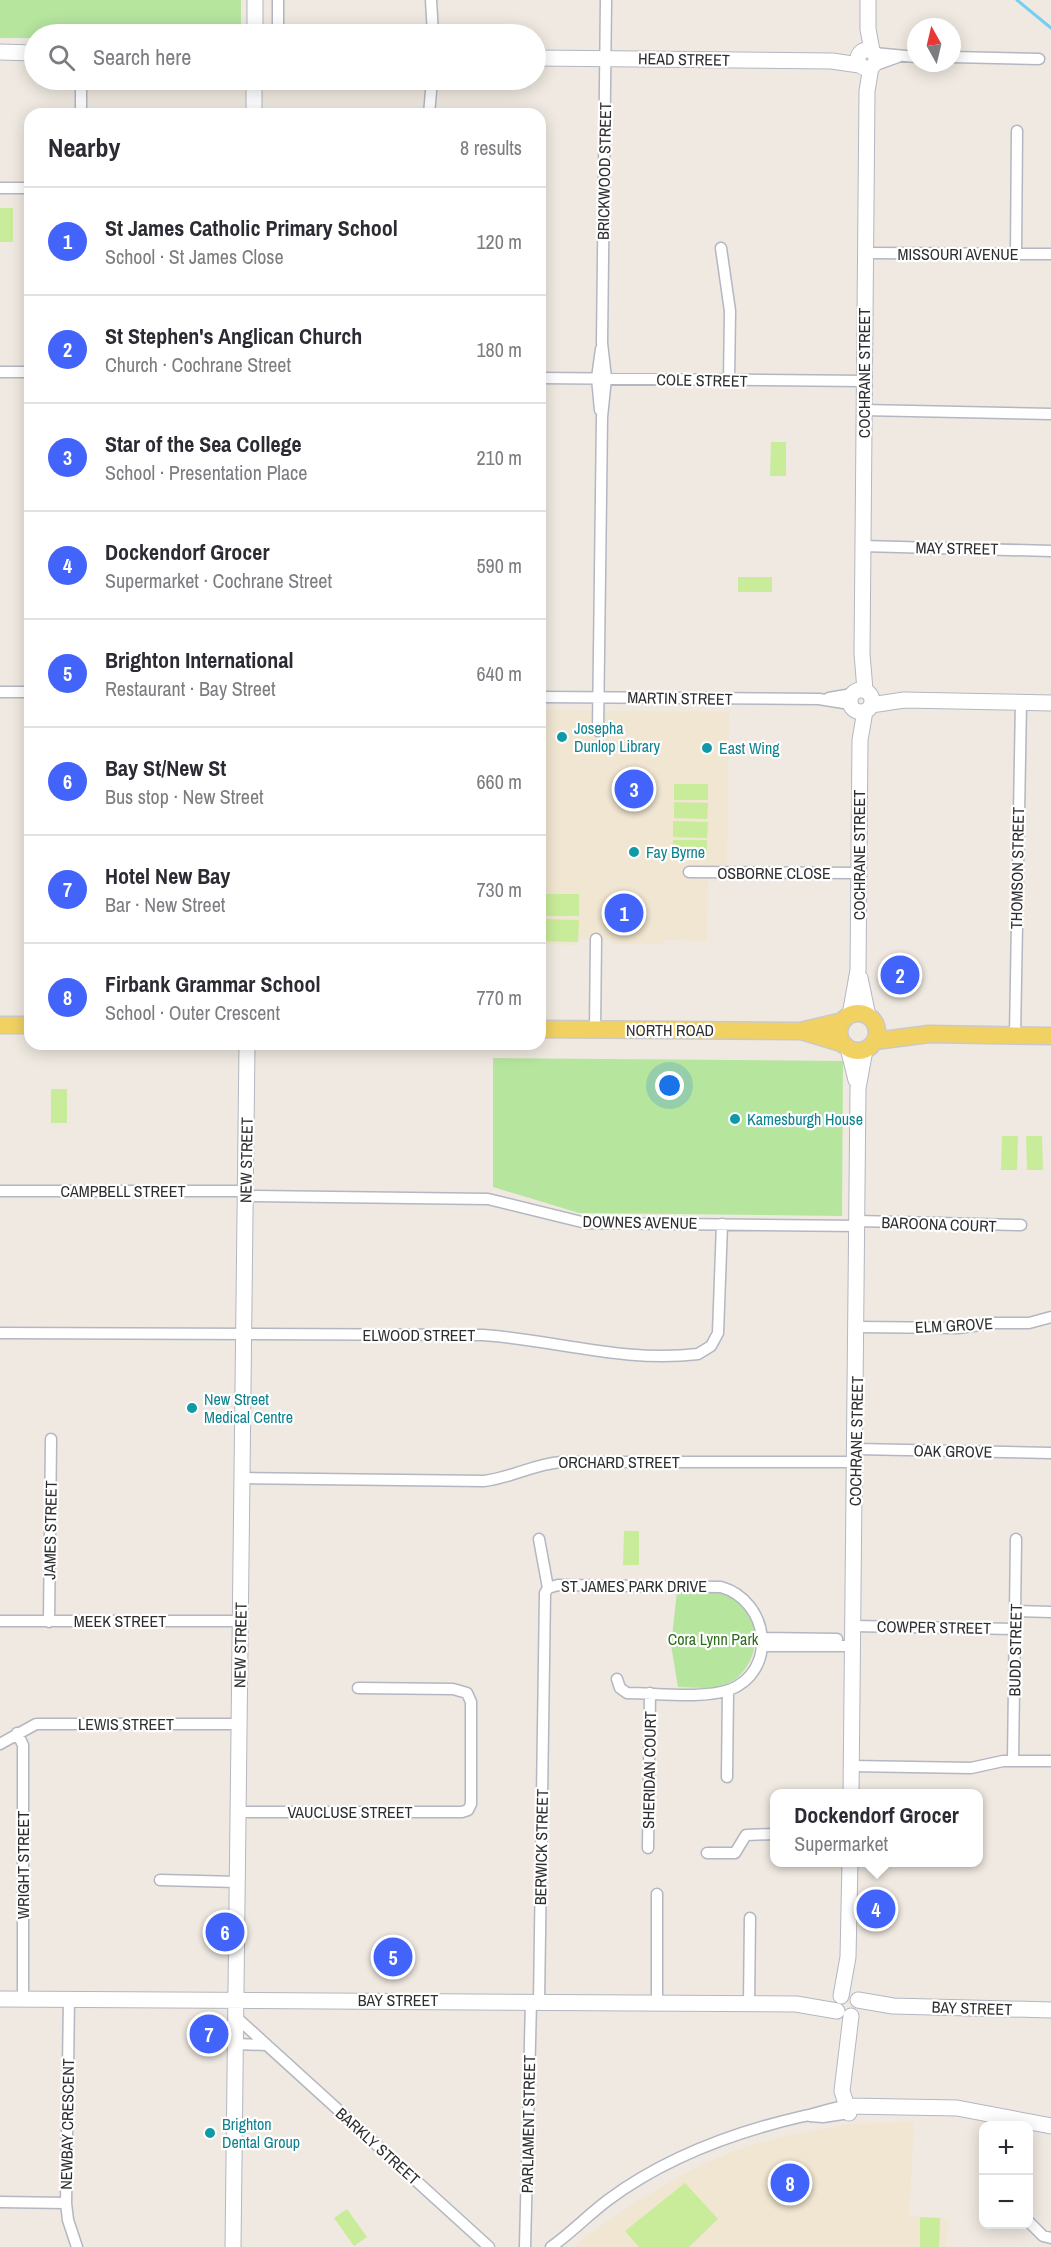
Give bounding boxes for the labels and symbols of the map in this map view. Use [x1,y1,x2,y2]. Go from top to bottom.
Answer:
north arrow [907,18,961,72]
street label: HEAD STREET [638,47,730,71]
street label: BRICKWOOD STREET [592,102,616,240]
street label: MISSOURI AVENUE [898,243,1018,265]
street label: COCHRANE STREET [853,308,875,438]
street label: COLE STREET [656,368,748,392]
street label: MAY STREET [915,536,999,560]
street label: MARTIN STREET [627,686,733,710]
place label: Josepha Dunlop Library [574,717,660,757]
marker: Josepha Dunlop Library [555,730,569,744]
place label: East Wing [719,737,780,759]
marker: East Wing [700,741,714,755]
pin: 3 [614,766,654,812]
street label: COCHRANE STREET [848,790,870,920]
street label: THOMSON STREET [1005,807,1029,929]
place label: Fay Byrne [646,841,705,863]
marker: Fay Byrne [627,845,641,859]
street label: OSBORNE CLOSE [717,862,831,884]
pin: 1 [604,890,644,936]
pin: 2 [880,952,920,998]
street label: NORTH ROAD [626,1019,714,1041]
your location [655,1071,684,1100]
place label: Kamesburgh House [747,1108,863,1130]
marker: Kamesburgh House [728,1112,742,1126]
street label: NEW STREET [234,1117,258,1203]
street label: CAMPBELL STREET [61,1180,185,1202]
street label: DOWNES AVENUE [582,1210,698,1234]
street label: BAROONA COURT [881,1211,997,1237]
street label: ELM GROVE [914,1312,994,1338]
street label: ELWOOD STREET [363,1324,475,1346]
street label: COCHRANE STREET [844,1376,868,1506]
place label: New Street Medical Centre [204,1388,293,1428]
marker: New Street Medical Centre [185,1401,199,1415]
street label: OAK GROVE [913,1439,993,1463]
street label: ORCHARD STREET [558,1451,680,1473]
street label: JAMES STREET [38,1480,62,1580]
street label: ST JAMES PARK DRIVE [561,1575,707,1597]
street label: NEW STREET [228,1602,252,1688]
street label: BUDD STREET [1003,1604,1027,1696]
street label: MEEK STREET [74,1610,166,1632]
street label: COWPER STREET [877,1615,991,1639]
park label: Cora Lynn Park [668,1628,759,1650]
street label: SHERIDAN COURT [637,1711,661,1829]
street label: LEWIS STREET [78,1713,174,1735]
street label: BERWICK STREET [529,1789,553,1905]
street label: VAUCLUSE STREET [287,1801,413,1823]
street label: WRIGHT STREET [12,1811,34,1919]
pin: 4 [856,1886,896,1932]
pin: 6 [206,1910,244,1954]
pin: 5 [374,1934,412,1980]
street label: BAY STREET [358,1989,438,2011]
street label: BAY STREET [931,1996,1013,2020]
pin: 7 [190,2012,228,2056]
street label: PARLIAMENT STREET [516,2055,540,2193]
street label: NEWBAY CRESCENT [55,2058,79,2190]
street label: BARKLY STREET [331,2102,425,2190]
place label: Brighton Dental Group [222,2113,300,2153]
marker: Brighton Dental Group [203,2126,217,2140]
pin: 8 [770,2160,810,2206]

